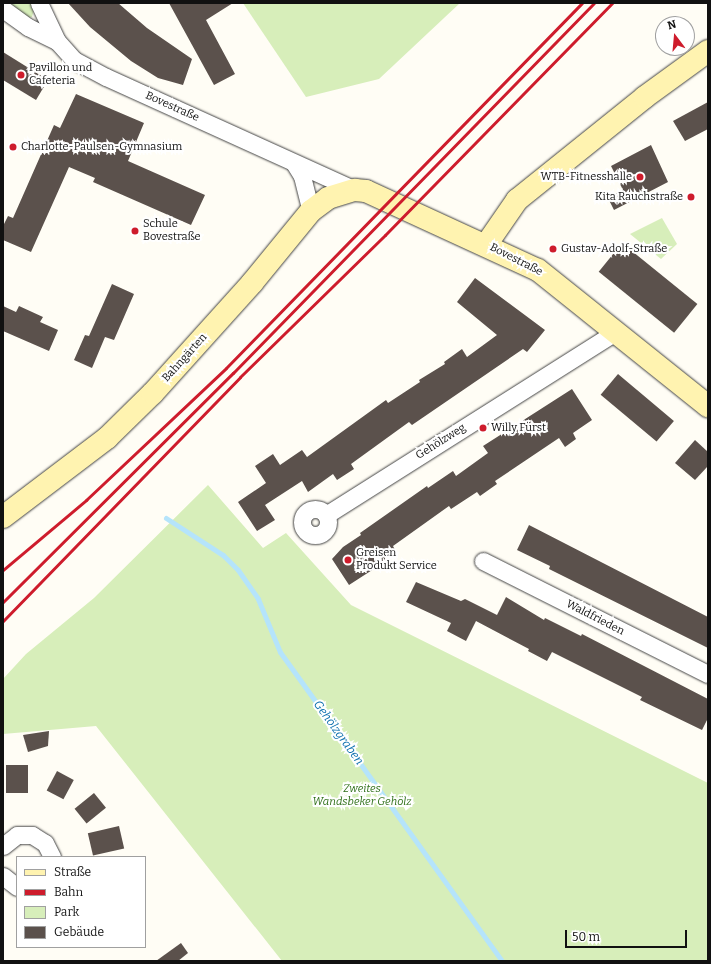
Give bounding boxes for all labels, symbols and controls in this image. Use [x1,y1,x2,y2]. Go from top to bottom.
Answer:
north arrow [655,16,695,56]
text: N [666,18,678,32]
place label: Pavillon und Cafeteria [29,62,92,88]
marker: Pavillon und Cafeteria [16,70,26,80]
street label: Bovestraße [143,89,201,125]
place label: Charlotte-Paulsen-Gymnasium [21,140,182,154]
marker: Charlotte-Paulsen-Gymnasium [8,142,18,152]
place label: WTB-Fitnesshalle [541,170,632,184]
marker: WTB-Fitnesshalle [635,172,645,182]
place label: Kita Rauchstraße [595,190,683,204]
marker: Kita Rauchstraße [686,192,696,202]
place label: Schule Bovestraße [143,218,201,244]
marker: Schule Bovestraße [130,226,140,236]
street label: Bovestraße [487,241,545,279]
place label: Gustav-Adolf-Straße [561,242,667,256]
marker: Gustav-Adolf-Straße [548,244,558,254]
street label: Bahngärten [160,331,210,385]
street label: Gehölzweg [414,421,468,463]
place label: Willy Fürst [491,421,546,435]
marker: Willy Fürst [478,423,488,433]
place label: Greisen Produkt Service [356,547,437,573]
marker: Greisen Produkt Service [343,555,353,565]
street label: Waldfrieden [564,598,626,638]
water label: Gehölzgraben [310,698,366,768]
park label: Zweites Wandsbeker Gehölz [313,783,411,809]
legend [16,856,146,948]
text: Straße [54,865,91,879]
text: Bahn [54,885,83,899]
text: Park [54,905,79,919]
scale bar [567,922,689,948]
text: Gebäude [54,925,104,939]
text: 50 m [572,930,600,944]

